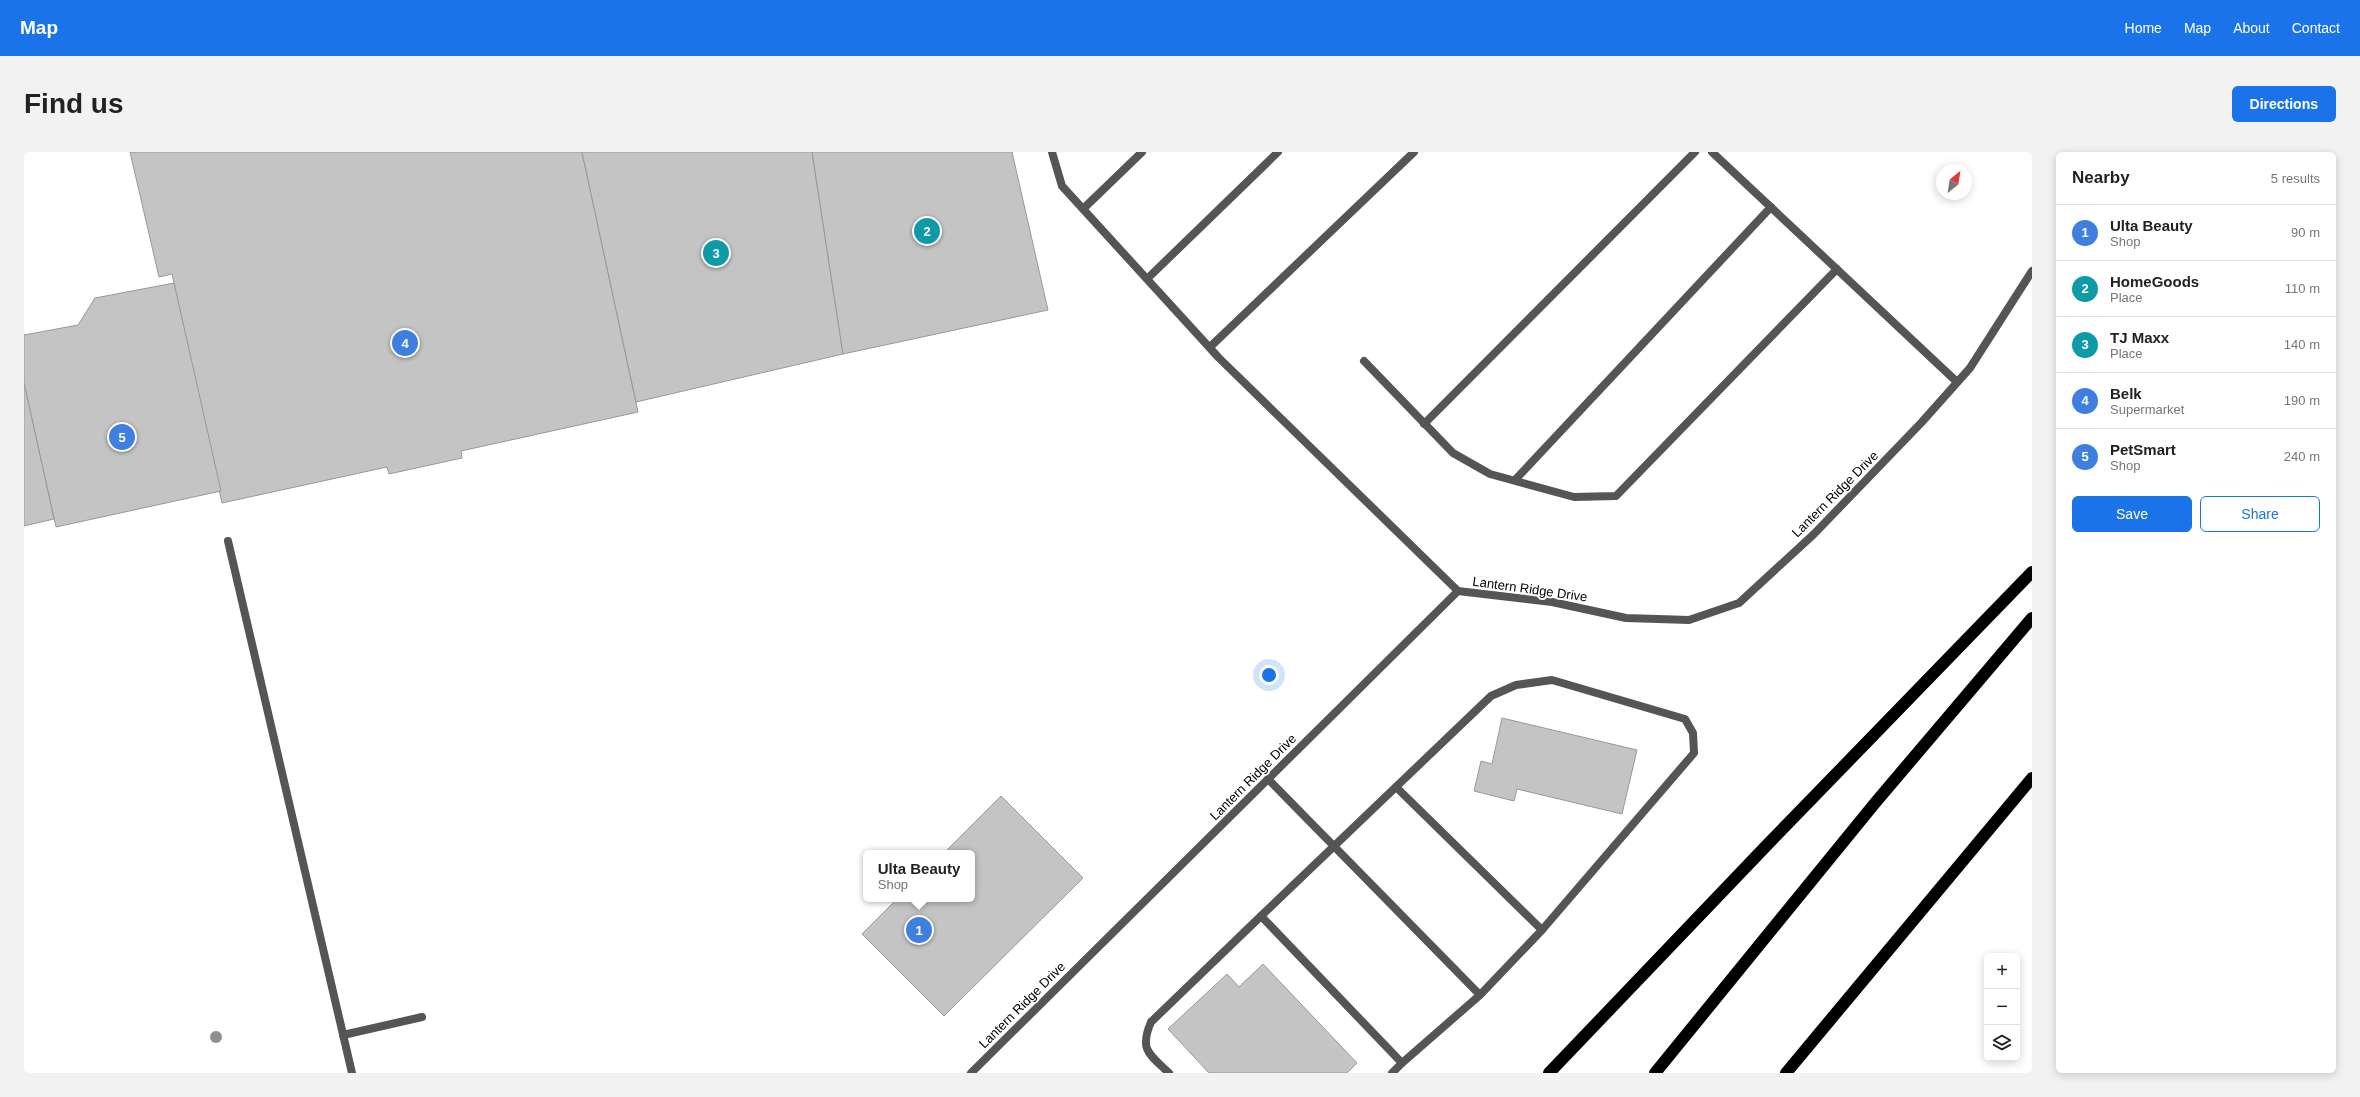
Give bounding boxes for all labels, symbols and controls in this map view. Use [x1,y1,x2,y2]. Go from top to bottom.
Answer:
text: Map [20,17,58,38]
text: Home [2125,20,2162,36]
text: Map [2184,20,2211,36]
text: About [2233,20,2270,36]
text: Contact [2292,20,2340,36]
button: Directions [2232,86,2336,122]
text: Find us [24,88,124,119]
north arrow [1936,164,1972,200]
text: Nearby [2072,168,2130,187]
text: 5 results [2271,171,2320,186]
pin: 2 [914,216,940,246]
text: Ulta Beauty [2110,217,2193,234]
text: 1 [2081,225,2089,240]
text: 90 m [2291,225,2320,240]
text: Shop [2110,234,2140,249]
pin: 3 [703,238,729,268]
text: HomeGoods [2110,273,2199,290]
text: 2 [2081,281,2089,296]
text: 110 m [2285,281,2320,296]
text: Place [2110,290,2143,305]
pin: 4 [392,328,418,358]
text: TJ Maxx [2110,329,2169,346]
text: 3 [2081,337,2089,352]
text: 140 m [2284,337,2320,352]
text: Place [2110,346,2143,361]
text: Belk [2110,385,2142,402]
text: 4 [2081,393,2089,408]
text: 190 m [2284,393,2320,408]
text: Supermarket [2110,402,2184,417]
pin: 5 [109,422,135,452]
text: PetSmart [2110,441,2176,458]
street label: Lantern Ridge Drive [1789,448,1881,540]
text: 5 [2081,449,2089,464]
text: 240 m [2284,449,2320,464]
text: Shop [2110,458,2140,473]
button: Save [2072,496,2192,532]
button: Share [2200,496,2320,532]
street label: Lantern Ridge Drive [1472,574,1588,604]
your location [1259,665,1279,685]
street label: Lantern Ridge Drive [1207,731,1299,823]
popup [863,850,975,902]
text: Ulta Beauty [878,860,960,877]
text: Shop [878,877,908,892]
pin: 1 [906,915,932,945]
map controls [1984,953,2020,1061]
button: + [1984,953,2020,989]
street label: Lantern Ridge Drive [976,959,1068,1051]
button: − [1984,989,2020,1025]
button: layers [1984,1025,2020,1061]

